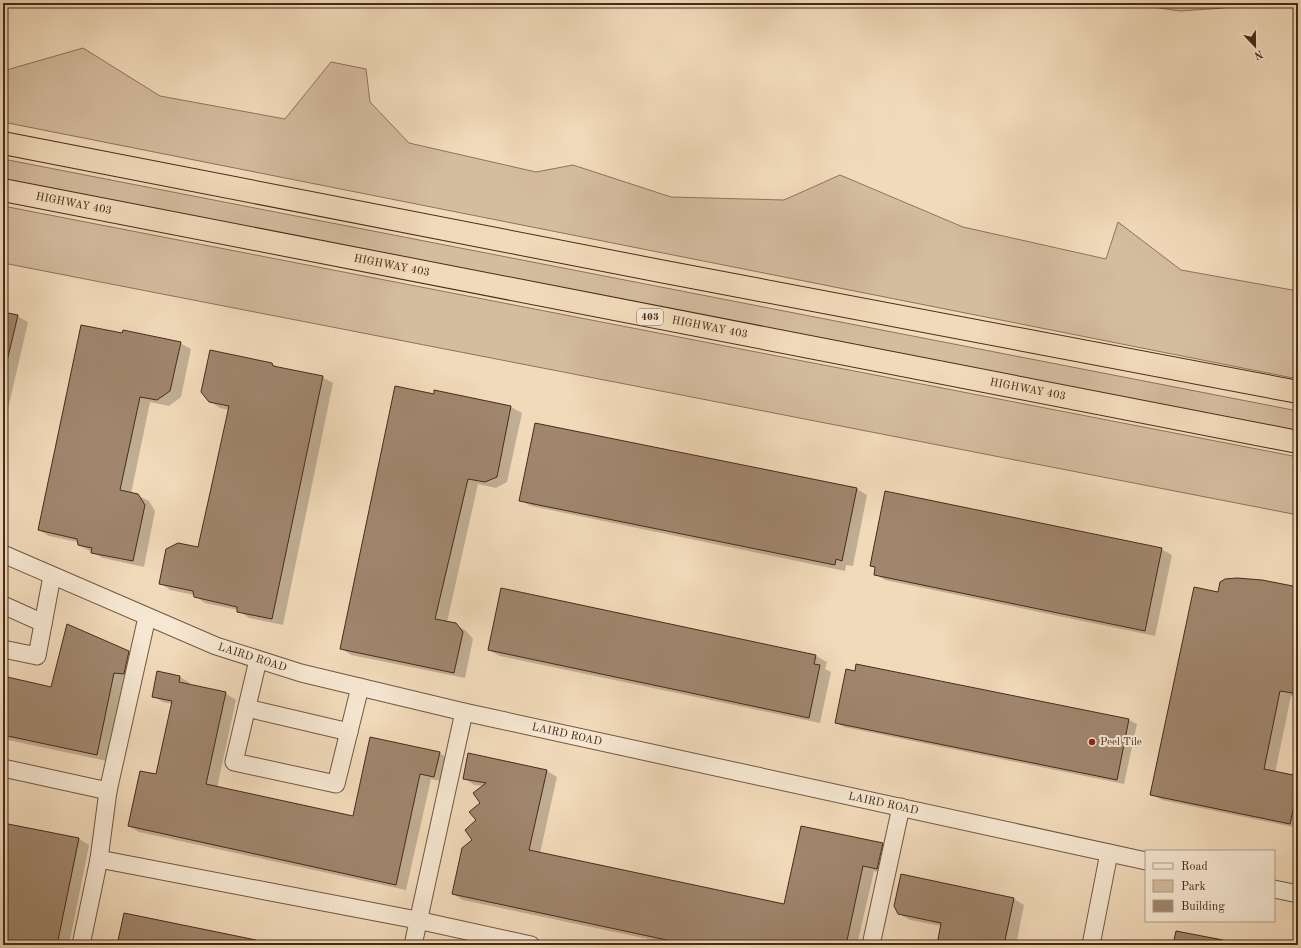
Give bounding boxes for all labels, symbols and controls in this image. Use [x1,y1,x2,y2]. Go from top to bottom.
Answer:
north arrow [1235,26,1275,66]
text: N [1252,47,1264,61]
street label: HIGHWAY 403 [35,191,113,217]
street label: HIGHWAY 403 [353,253,431,278]
road number: 403 [637,309,663,325]
street label: HIGHWAY 403 [671,315,749,340]
street label: HIGHWAY 403 [989,377,1067,402]
street label: LAIRD ROAD [216,641,288,674]
street label: LAIRD ROAD [531,721,603,748]
marker: Peel Tile [1087,737,1097,747]
place label: Peel Tile [1100,737,1142,748]
street label: LAIRD ROAD [847,791,920,817]
legend [1145,850,1275,922]
text: Road [1181,861,1208,873]
text: Park [1181,881,1206,893]
text: Building [1181,901,1225,913]

